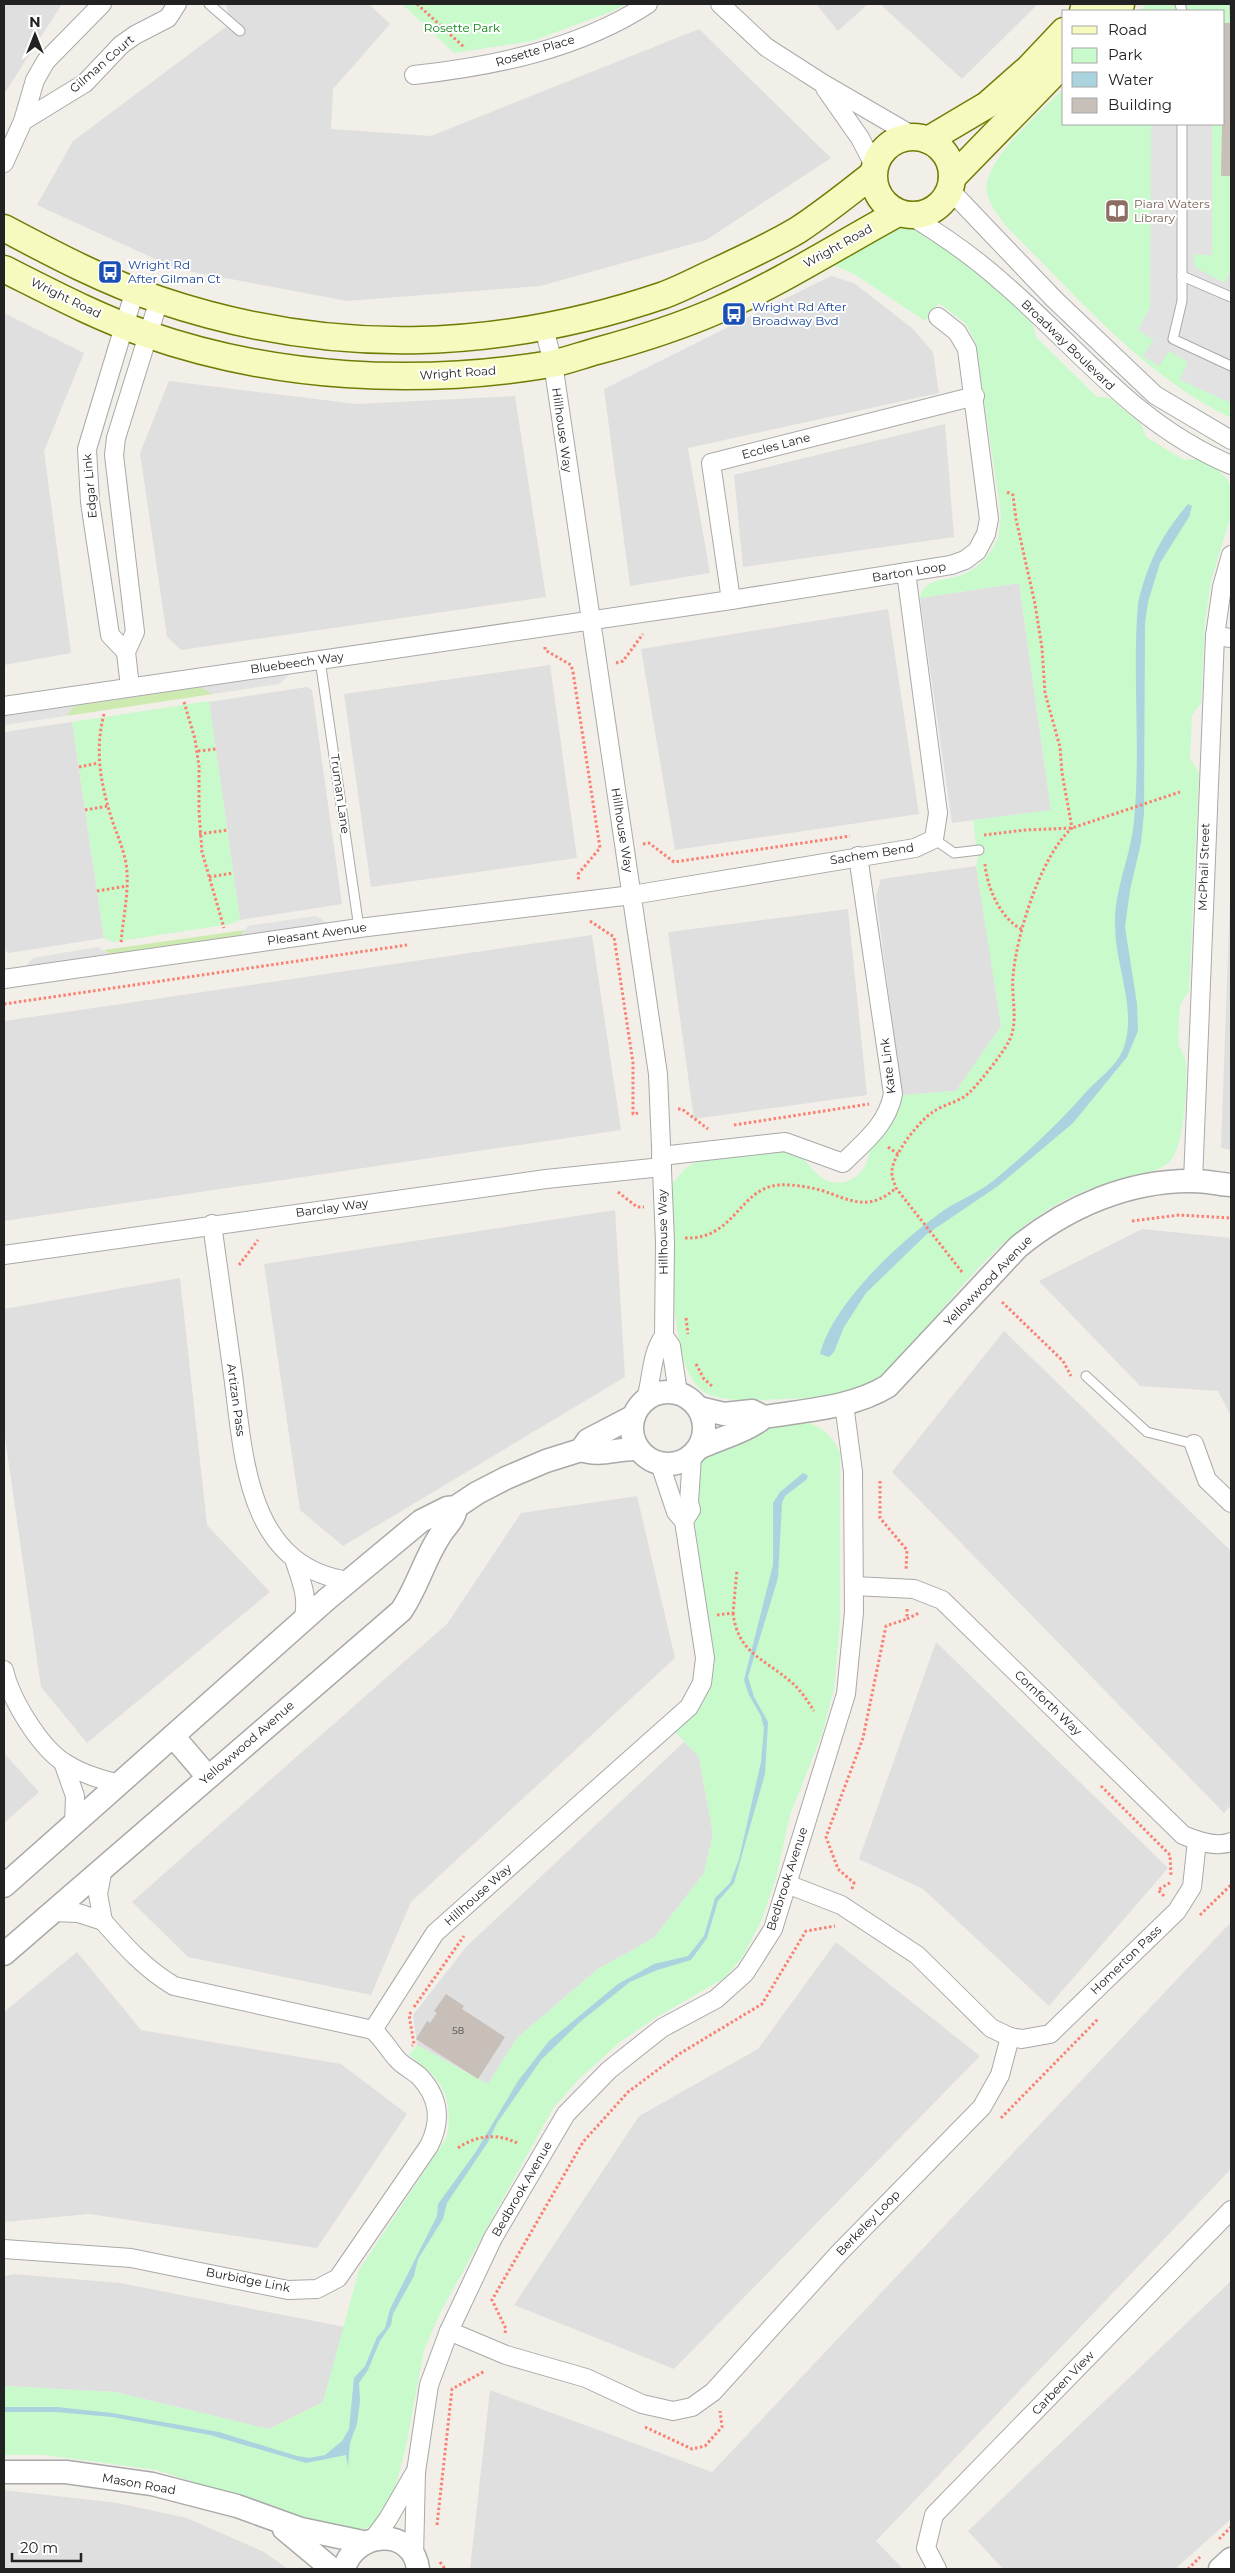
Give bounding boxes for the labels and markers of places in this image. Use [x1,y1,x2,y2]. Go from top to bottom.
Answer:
place label: Piara Waters Library [1134,196,1210,225]
library icon: Piara Waters Library [1104,198,1130,224]
place label: Wright Rd After Gilman Ct [128,257,221,286]
bus stop icon: Wright Rd After Gilman Ct [97,259,123,285]
place label: Wright Rd After Broadway Bvd [752,299,847,328]
bus stop icon: Wright Rd After Broadway Bvd [721,301,747,327]

